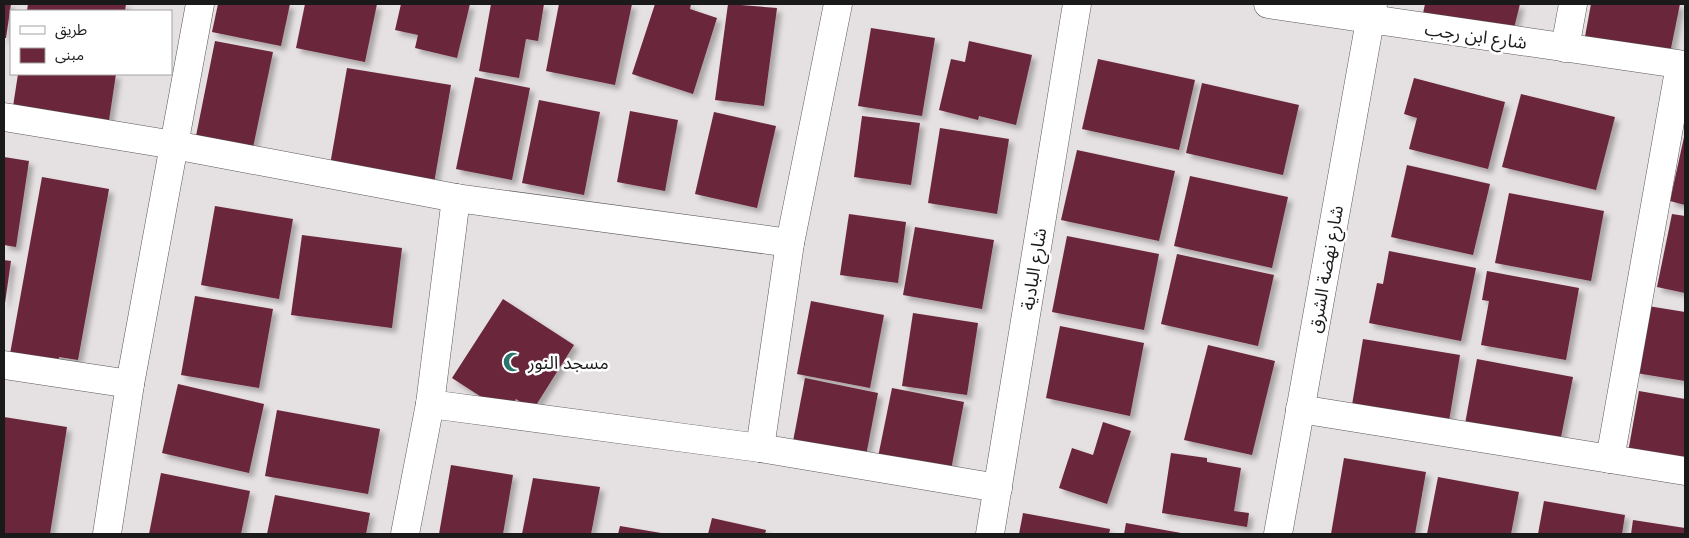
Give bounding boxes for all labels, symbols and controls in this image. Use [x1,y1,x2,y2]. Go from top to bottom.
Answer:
legend [10,10,172,75]
street label: شارع ابن رجب [1423,16,1529,57]
text: طريق [55,19,87,40]
text: مبنى [55,44,84,64]
street label: شارع نهضة الشرق [1302,203,1351,335]
street label: شارع البادية [1015,226,1054,312]
place label: مسجد النور [527,350,609,374]
mosque icon: مسجد النور [502,351,524,373]

